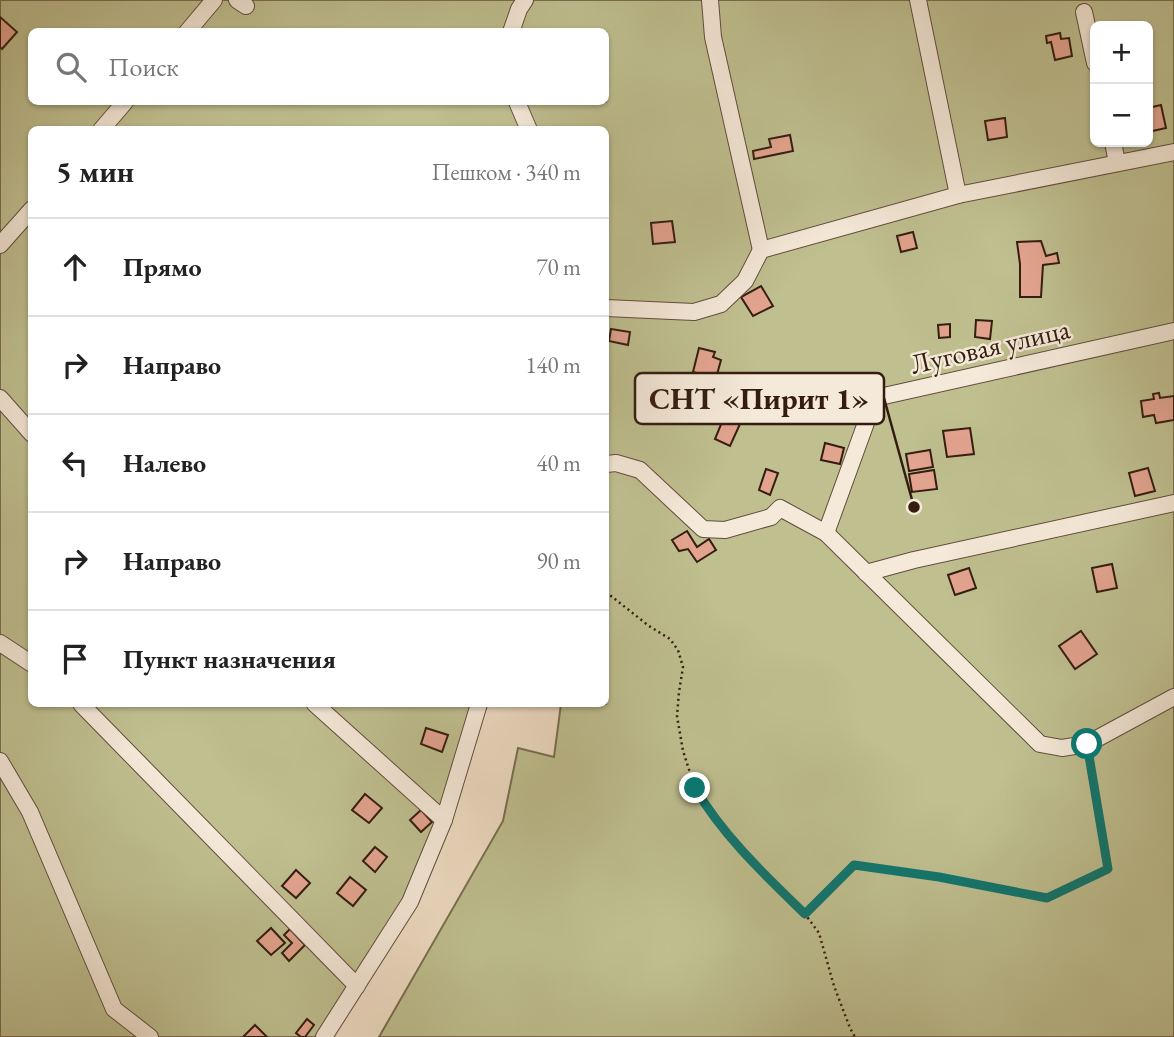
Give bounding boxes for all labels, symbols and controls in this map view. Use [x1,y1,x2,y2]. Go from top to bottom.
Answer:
map controls [1090,21,1153,147]
button: + [1090,21,1153,84]
search box [28,28,609,105]
icon: search [52,48,90,86]
text: Поиск [108,50,179,84]
button: − [1090,84,1153,147]
text: 5 мин [56,152,134,191]
text: Пешком · 340 m [432,157,581,187]
icon: ahead [56,248,94,286]
text: Прямо [123,250,202,284]
text: 70 m [536,252,581,282]
street label: Луговая улица [907,310,1074,382]
icon: right [56,346,94,384]
text: Направо [123,348,221,382]
text: 140 m [525,350,581,380]
callout: СНТ «Пирит 1» [635,373,884,424]
text: СНТ «Пирит 1» [649,379,869,418]
icon: left [56,444,94,482]
text: Налево [123,446,206,480]
text: 40 m [536,448,581,478]
icon: right [56,542,94,580]
text: Направо [123,544,221,578]
text: 90 m [536,546,581,576]
icon: arrive [56,640,94,678]
text: Пункт назначения [123,642,336,676]
route start [1071,728,1102,759]
route end [679,772,710,803]

